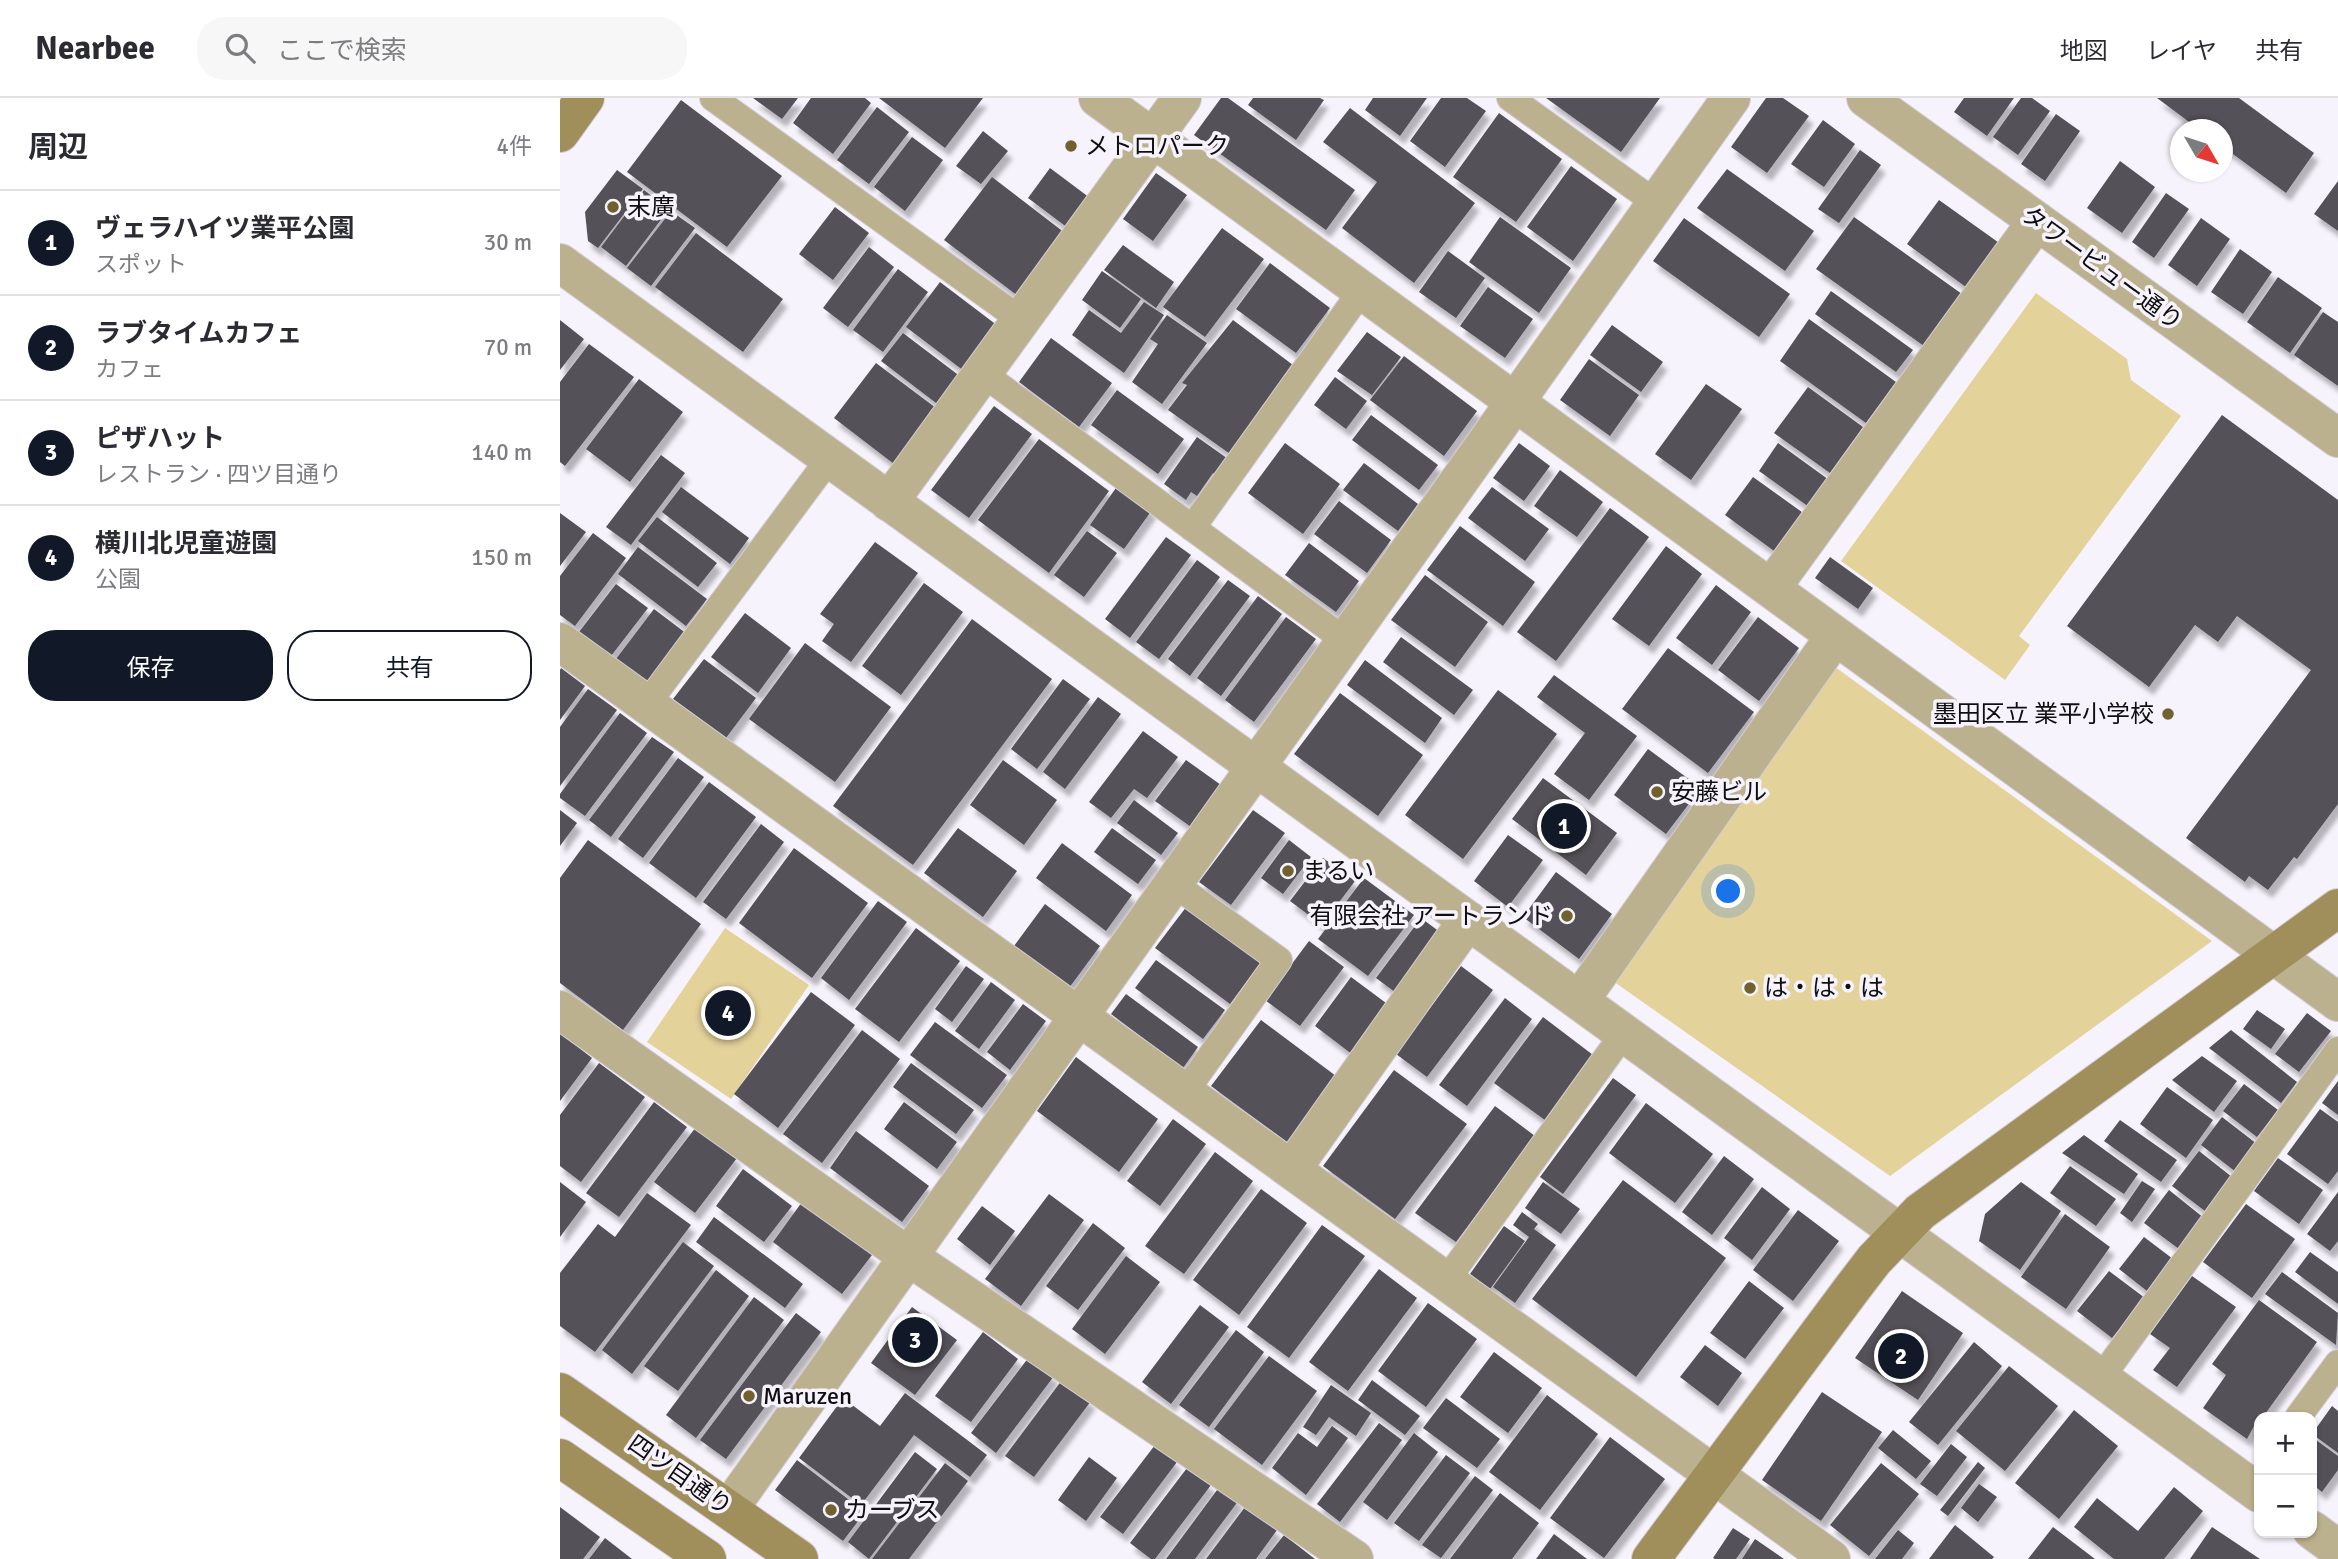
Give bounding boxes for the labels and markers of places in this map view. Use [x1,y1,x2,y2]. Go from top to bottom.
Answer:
place label: メトロパーク [1085,131,1229,161]
marker: メトロパーク [1063,138,1079,154]
place label: 末廣 [627,192,675,222]
marker: 末廣 [605,199,621,215]
place label: 墨田区立 業平小学校 [1933,699,2154,729]
marker: 墨田区立 業平小学校 [2160,706,2176,722]
place label: 安藤ビル [1671,777,1767,807]
marker: 安藤ビル [1649,784,1665,800]
pin: 1 [1541,800,1587,852]
place label: まるい [1302,856,1374,886]
marker: まるい [1280,863,1296,879]
place label: 有限会社 アートランド [1309,901,1553,931]
marker: 有限会社 アートランド [1559,908,1575,924]
place label: は・は・は [1764,973,1884,1003]
marker: は・は・は [1742,980,1758,996]
pin: 4 [705,987,751,1039]
pin: 3 [892,1314,938,1366]
pin: 2 [1878,1330,1924,1382]
place label: Maruzen [763,1381,852,1411]
marker: Maruzen [741,1388,757,1404]
place label: カーブス [845,1495,940,1525]
marker: カーブス [823,1502,839,1518]

